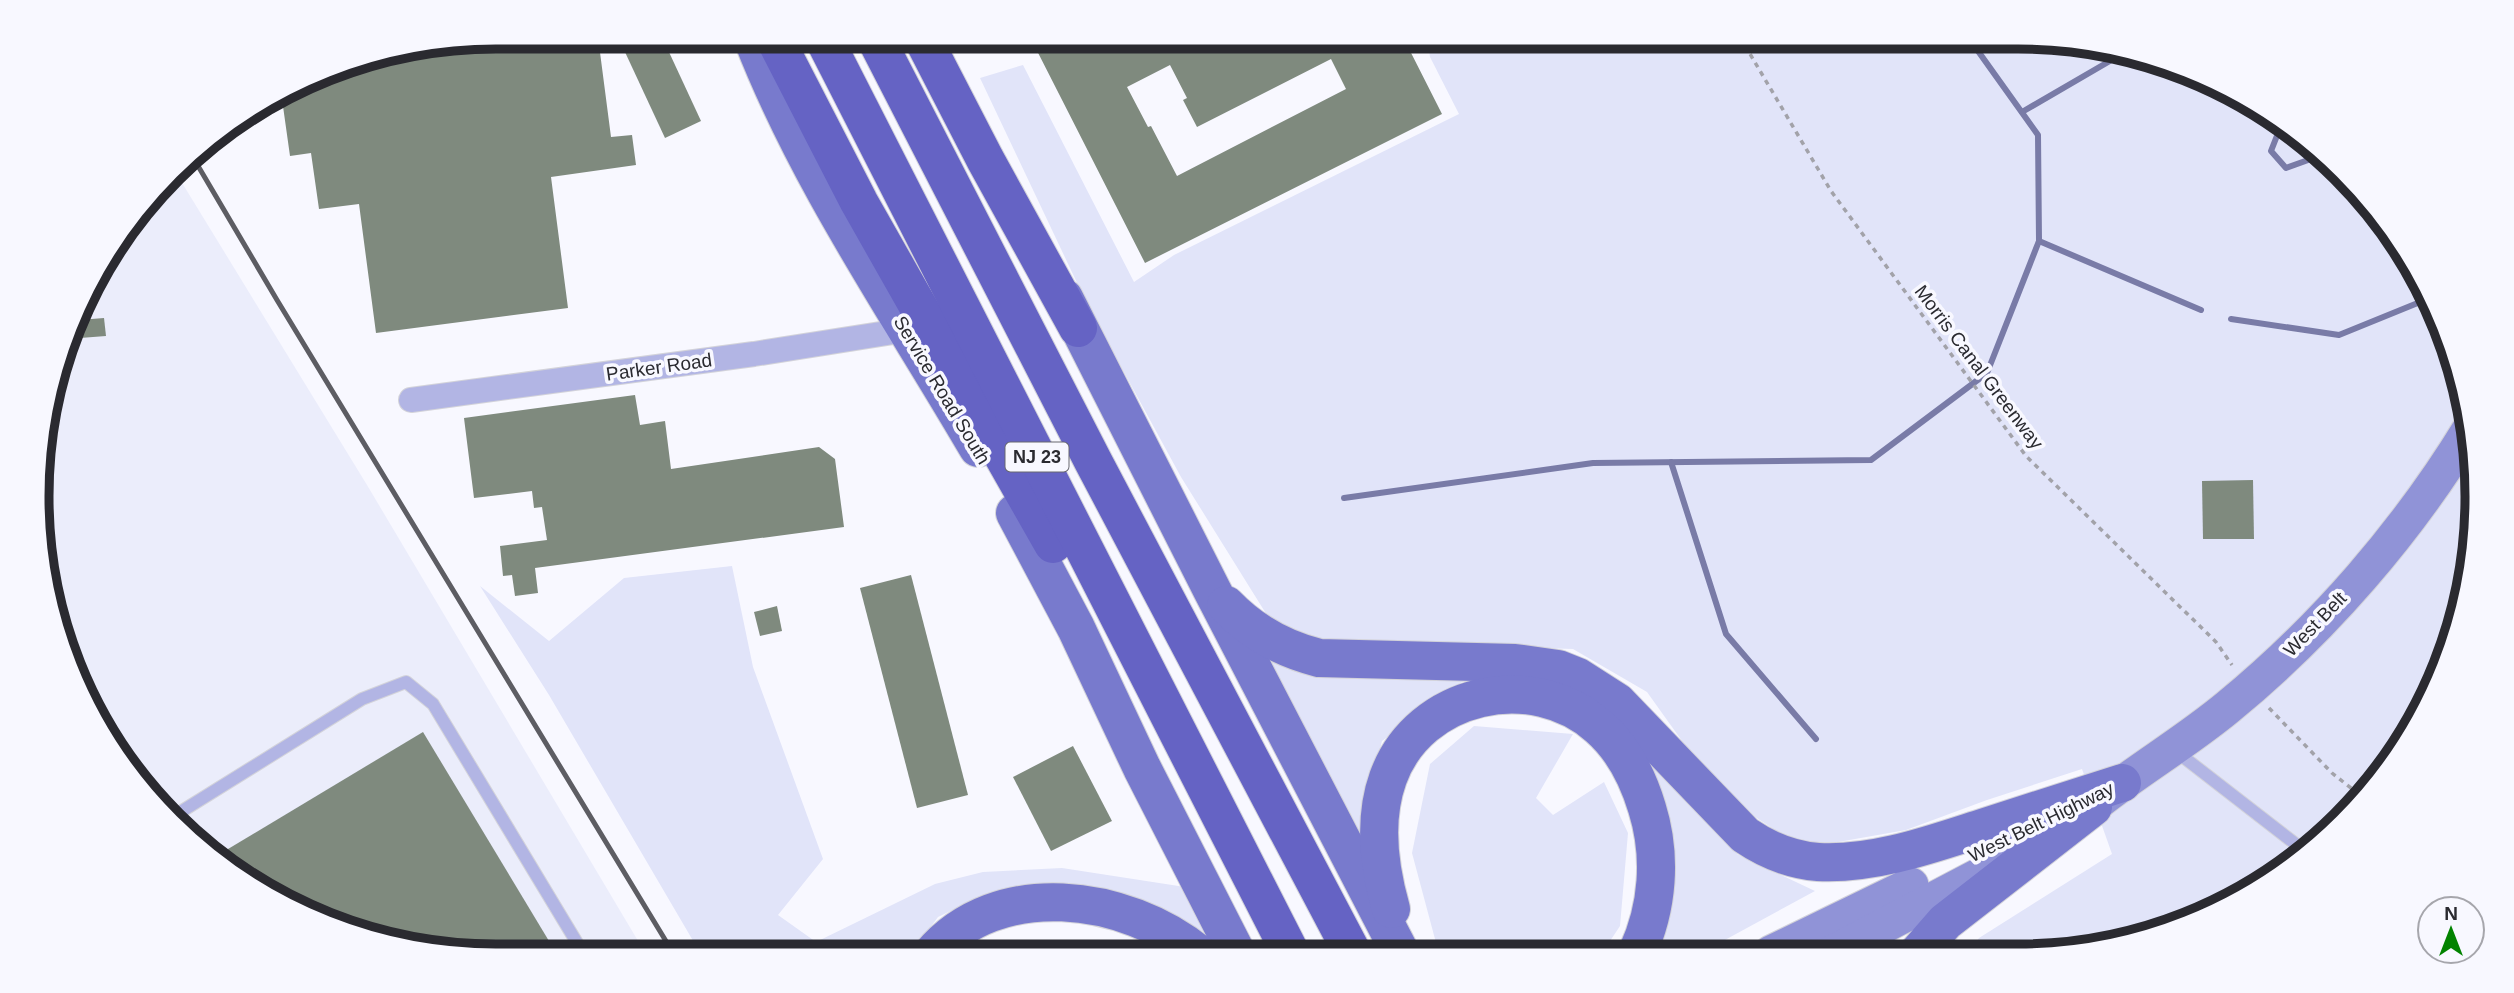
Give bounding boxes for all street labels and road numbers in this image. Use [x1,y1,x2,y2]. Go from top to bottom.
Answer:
street label: Morris Canal Greenway [1911,281,2048,453]
street label: Service Road South [889,312,995,468]
street label: Parker Road [605,349,713,385]
road number: NJ 23 [1006,443,1068,472]
street label: West Belt [2279,587,2351,660]
street label: West Belt Highway [1965,777,2118,866]

